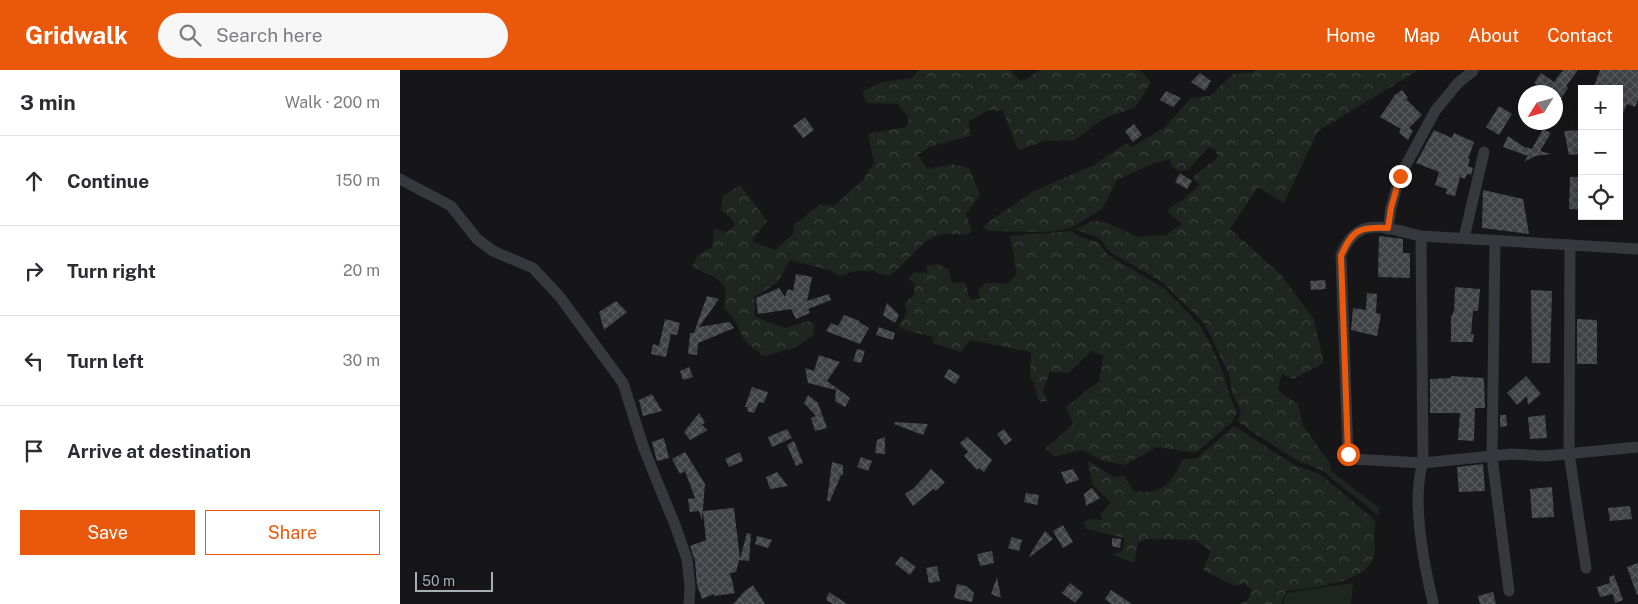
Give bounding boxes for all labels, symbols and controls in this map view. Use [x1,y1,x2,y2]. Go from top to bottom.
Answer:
search box [158,13,508,58]
text: Gridwalk [25,21,128,49]
icon: search [176,21,204,49]
text: Search here [216,24,323,46]
text: Home [1326,25,1376,46]
text: Map [1404,25,1440,46]
text: About [1468,25,1519,46]
text: Contact [1547,25,1613,46]
north arrow [1518,85,1563,130]
map controls [1578,85,1623,220]
button: + [1578,85,1623,130]
text: 3 min [20,90,76,115]
text: Walk · 200 m [285,93,380,112]
button: − [1578,130,1623,175]
route end [1389,165,1412,188]
icon: ahead [20,167,48,195]
text: Continue [67,170,149,192]
text: 150 m [336,171,380,190]
button: locate [1578,175,1623,220]
icon: right [20,257,48,285]
text: Turn right [67,260,156,282]
text: 20 m [343,261,380,280]
icon: left [20,347,48,375]
text: Turn left [67,350,144,372]
text: 30 m [343,351,380,370]
icon: arrive [20,437,48,465]
text: Arrive at destination [67,440,251,462]
route start [1337,443,1360,466]
button: Save [20,510,195,555]
button: Share [205,510,380,555]
scale bar [415,569,492,592]
text: 50 m [422,573,455,589]

